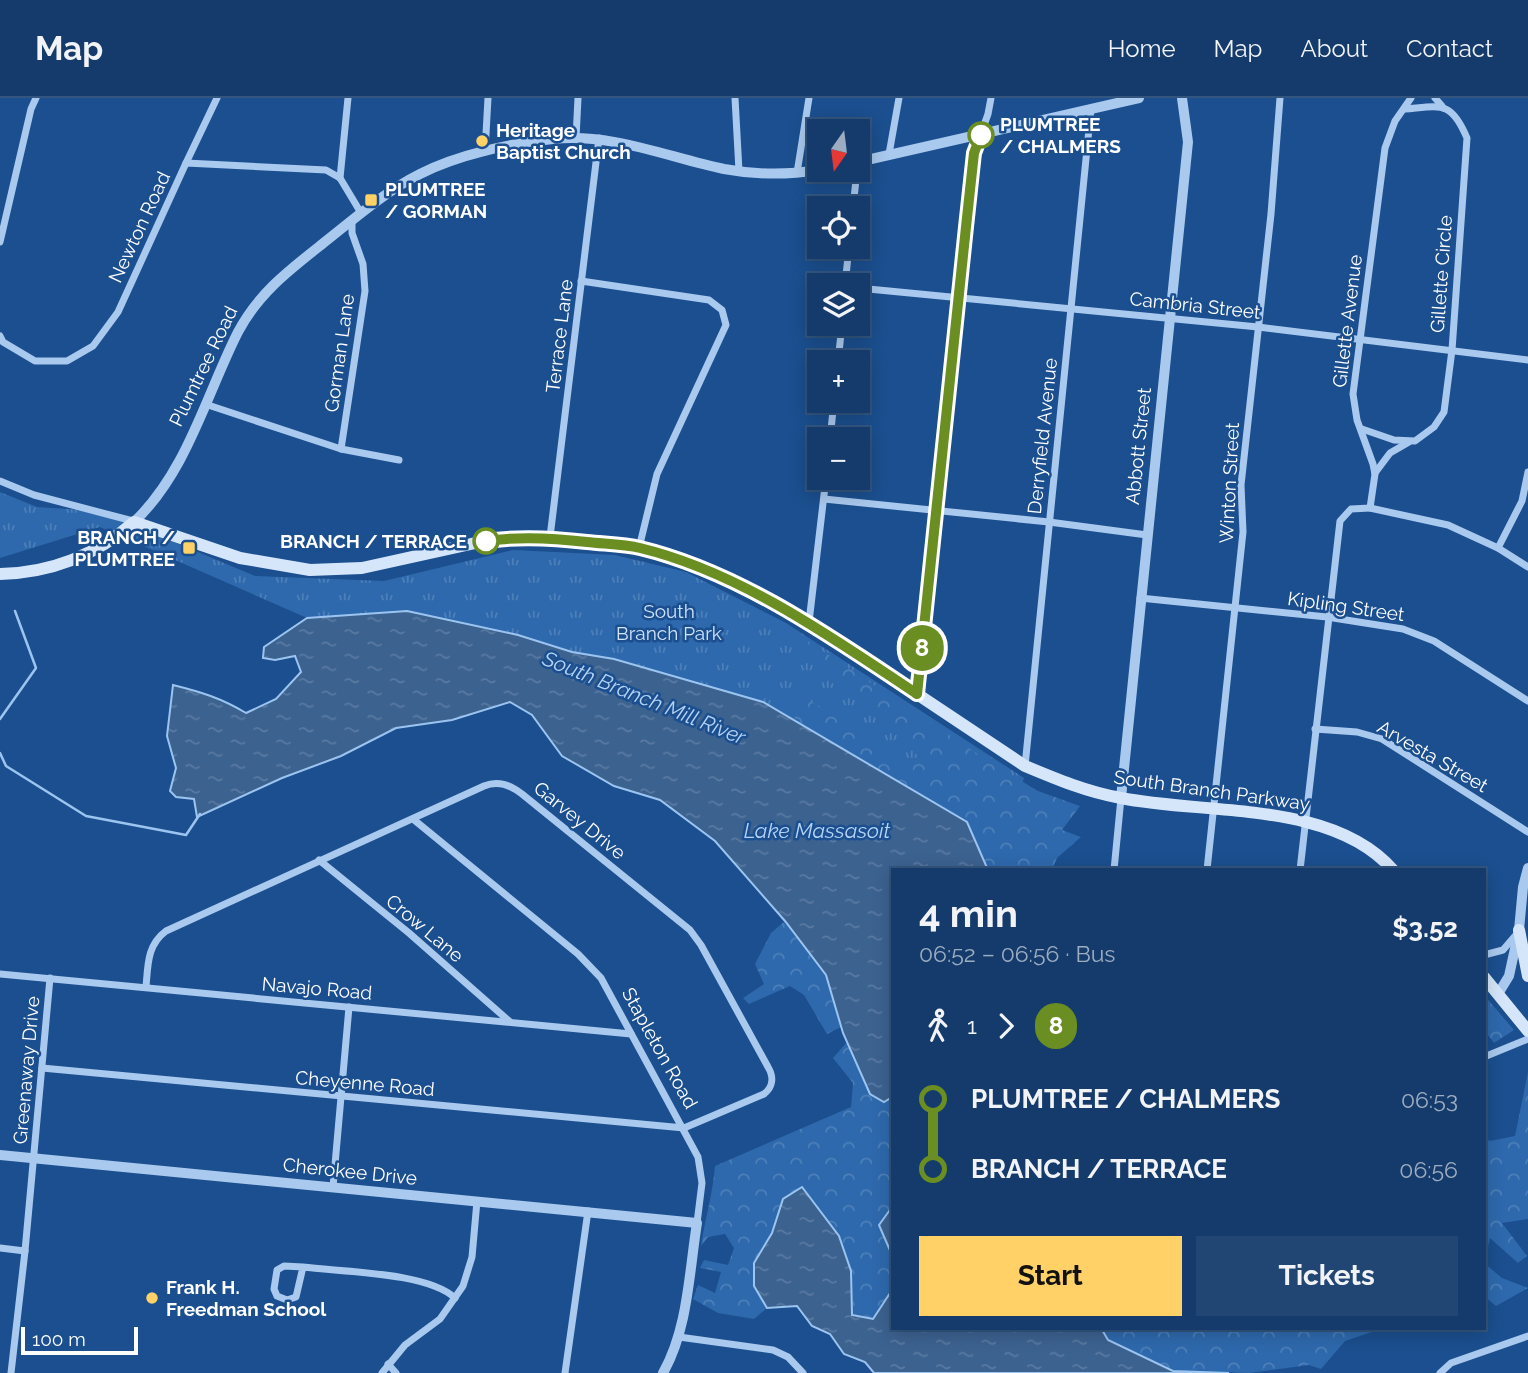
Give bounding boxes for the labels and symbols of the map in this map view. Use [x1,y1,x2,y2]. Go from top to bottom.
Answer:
place label: PLUMTREE / CHALMERS [1000,113,1121,157]
place label: Heritage Baptist Church [496,119,631,163]
north arrow [807,119,870,182]
marker: PLUMTREE / CHALMERS [968,122,994,148]
marker: Heritage Baptist Church [474,133,490,149]
street label: Newton Road [104,168,174,286]
place label: PLUMTREE / GORMAN [385,178,487,222]
marker: PLUMTREE / GORMAN [363,192,379,208]
street label: Gillette Circle [1426,214,1456,334]
street label: Gillette Avenue [1328,253,1366,389]
street label: Terrace Lane [541,278,577,394]
street label: Cambria Street [1129,287,1262,323]
street label: Gorman Lane [320,293,358,413]
street label: Plumtree Road [164,302,242,430]
street label: Derryfield Avenue [1023,357,1061,515]
street label: Abbott Street [1121,386,1155,506]
street label: Winton Street [1215,421,1243,544]
place label: BRANCH / PLUMTREE [75,526,175,570]
marker: BRANCH / TERRACE [473,528,499,554]
place label: BRANCH / TERRACE [280,530,467,552]
marker: BRANCH / PLUMTREE [181,540,197,556]
street label: Kipling Street [1286,587,1406,625]
park label: South Branch Park [616,600,722,644]
line badge: 8 [899,625,945,671]
water label: South Branch Mill River [538,645,750,750]
street label: Arvesta Street [1374,716,1493,797]
street label: South Branch Parkway [1113,765,1311,815]
street label: Garvey Drive [530,776,630,864]
water label: Lake Massasoit [744,818,891,843]
street label: Crow Lane [382,889,468,967]
street label: Navajo Road [261,972,373,1004]
street label: Stapleton Road [618,984,702,1112]
street label: Greenaway Drive [9,995,43,1145]
street label: Cheyenne Road [294,1066,436,1100]
street label: Cherokee Drive [282,1153,418,1189]
place label: Frank H. Freedman School [166,1276,327,1320]
marker: Frank H. Freedman School [144,1290,160,1306]
scale bar [21,1324,138,1356]

